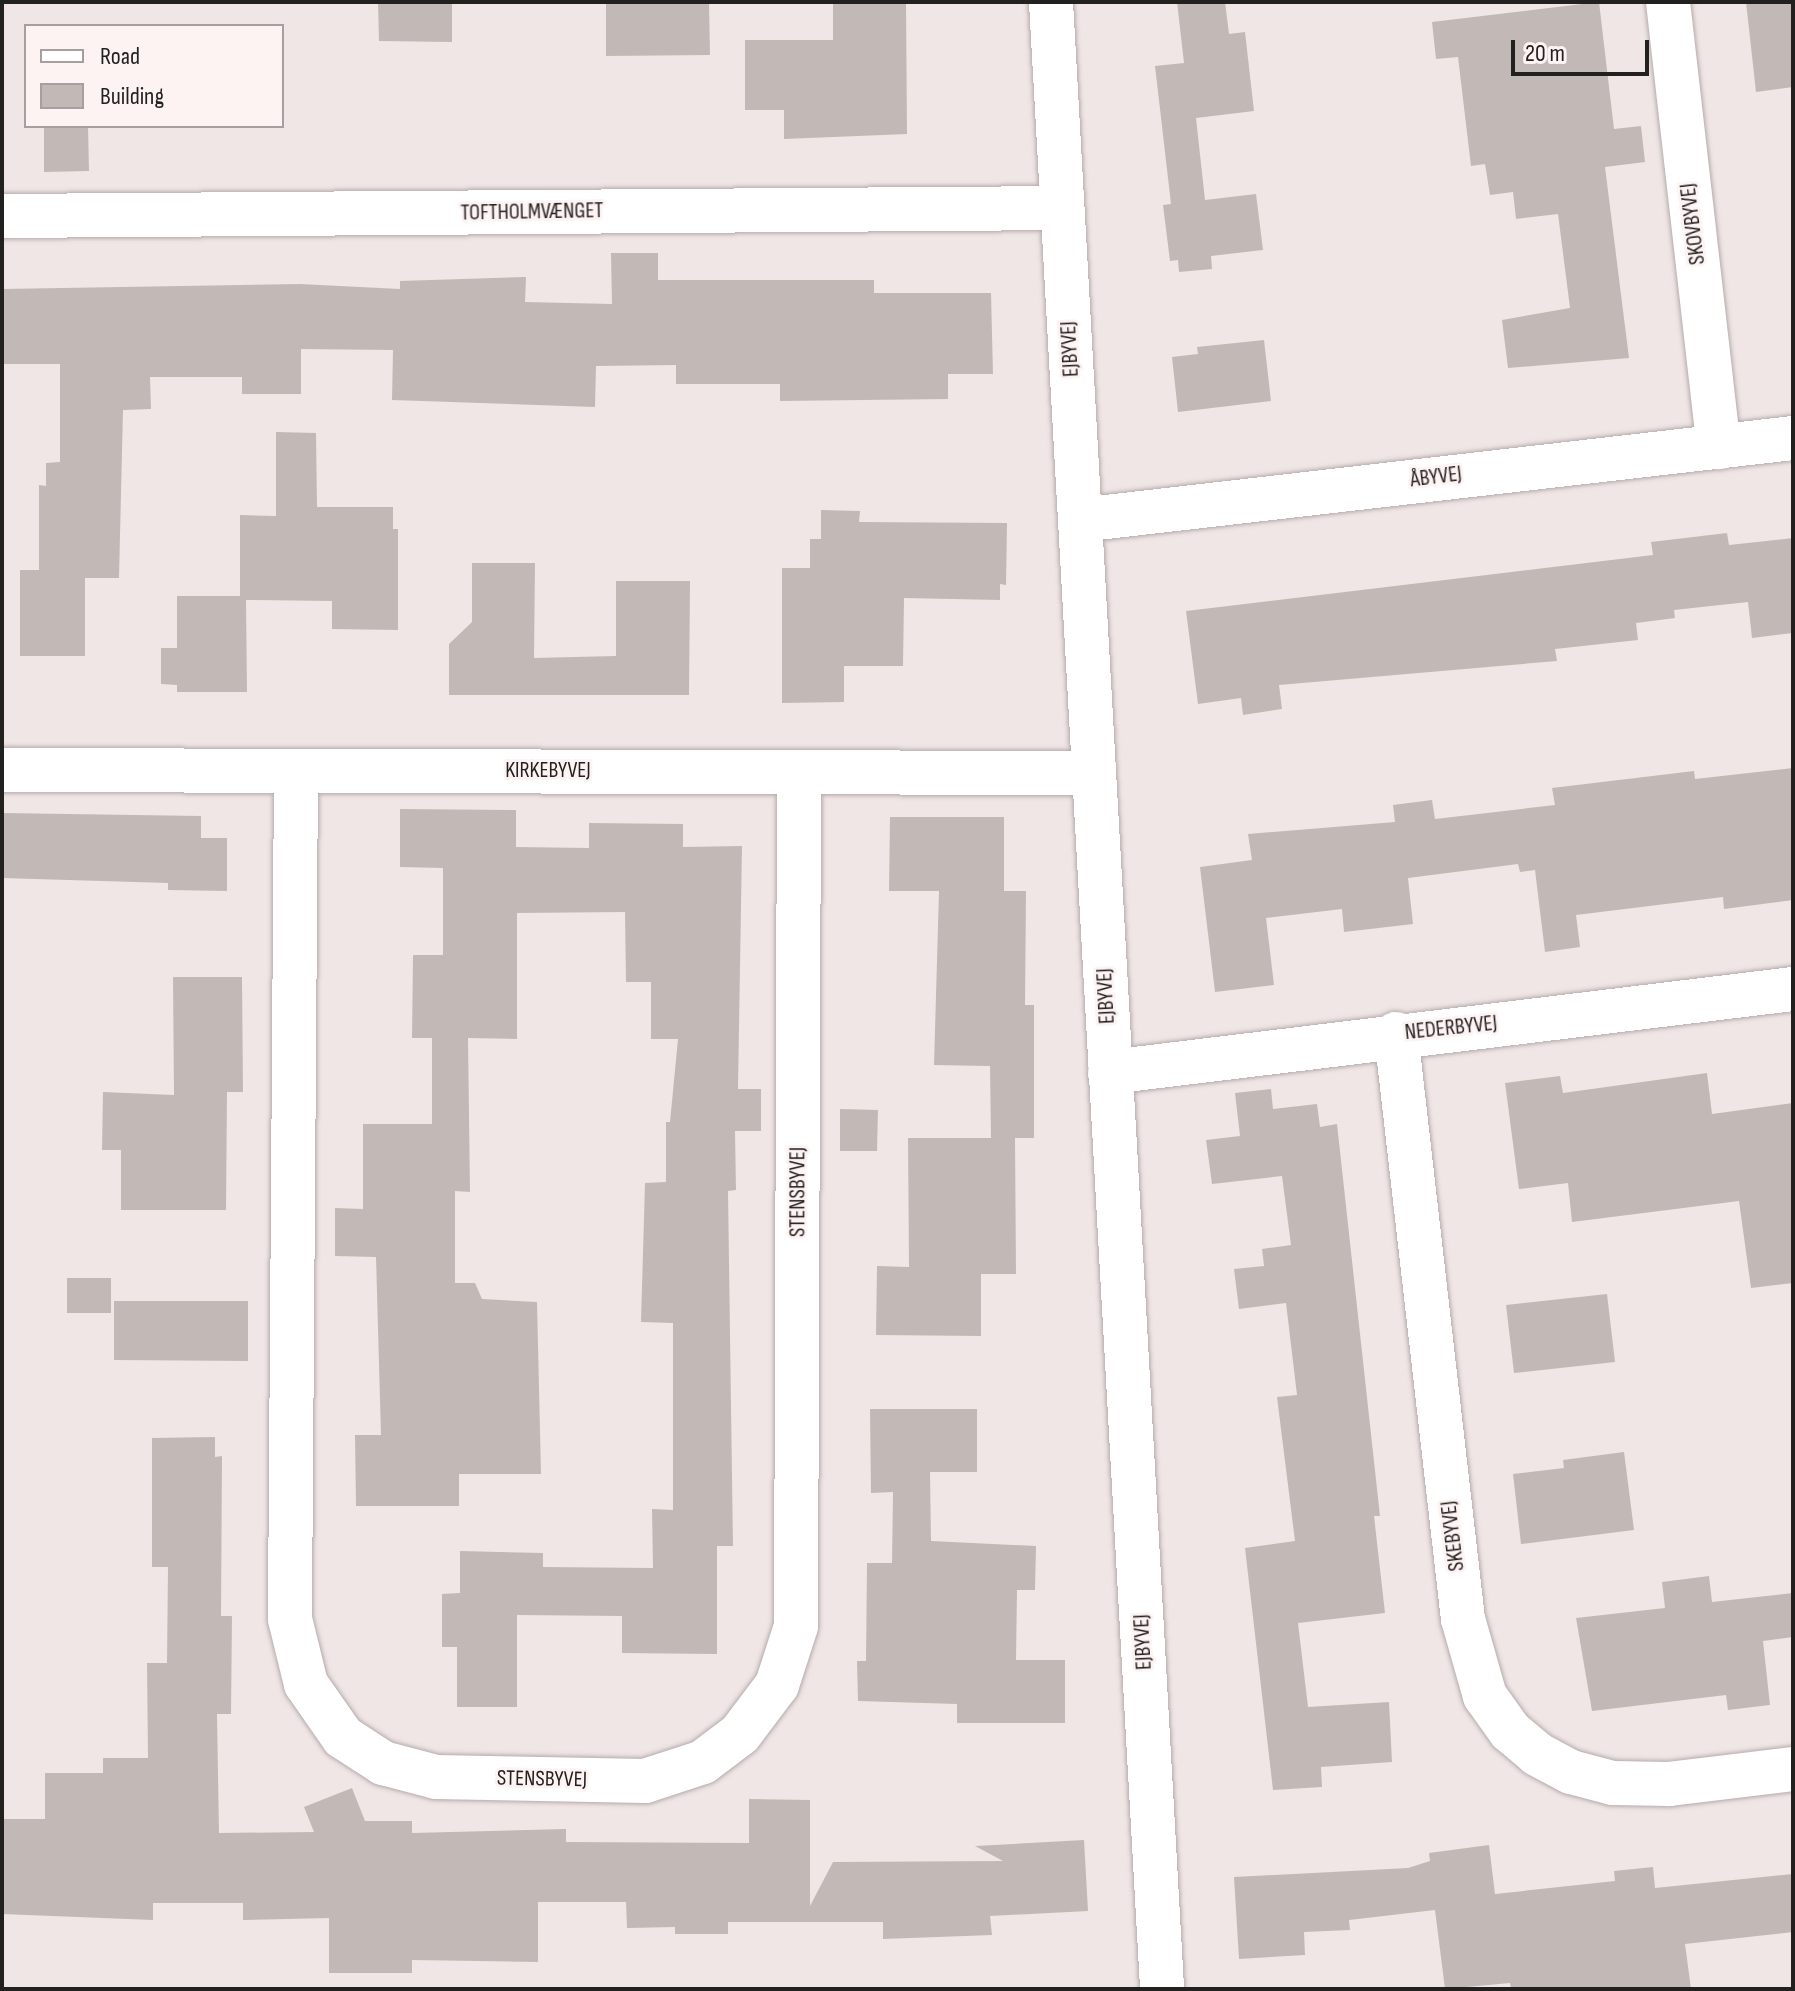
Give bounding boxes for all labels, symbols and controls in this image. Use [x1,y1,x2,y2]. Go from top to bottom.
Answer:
legend [24,24,284,128]
scale bar [1515,24,1653,74]
text: 20 m [1525,39,1565,68]
text: Road [100,42,140,71]
text: Building [100,82,164,111]
street label: SKOVBYVEJ [1675,182,1711,266]
street label: TOFTHOLMVÆNGET [460,198,604,226]
street label: EJBYVEJ [1055,320,1085,378]
street label: ÅBYVEJ [1409,461,1463,493]
street label: KIRKEBYVEJ [505,758,591,784]
street label: EJBYVEJ [1091,967,1121,1025]
street label: NEDERBYVEJ [1404,1010,1498,1046]
street label: STENSBYVEJ [785,1147,811,1237]
street label: SKEBYVEJ [1436,1499,1470,1573]
street label: EJBYVEJ [1128,1613,1158,1671]
street label: STENSBYVEJ [497,1765,587,1793]

